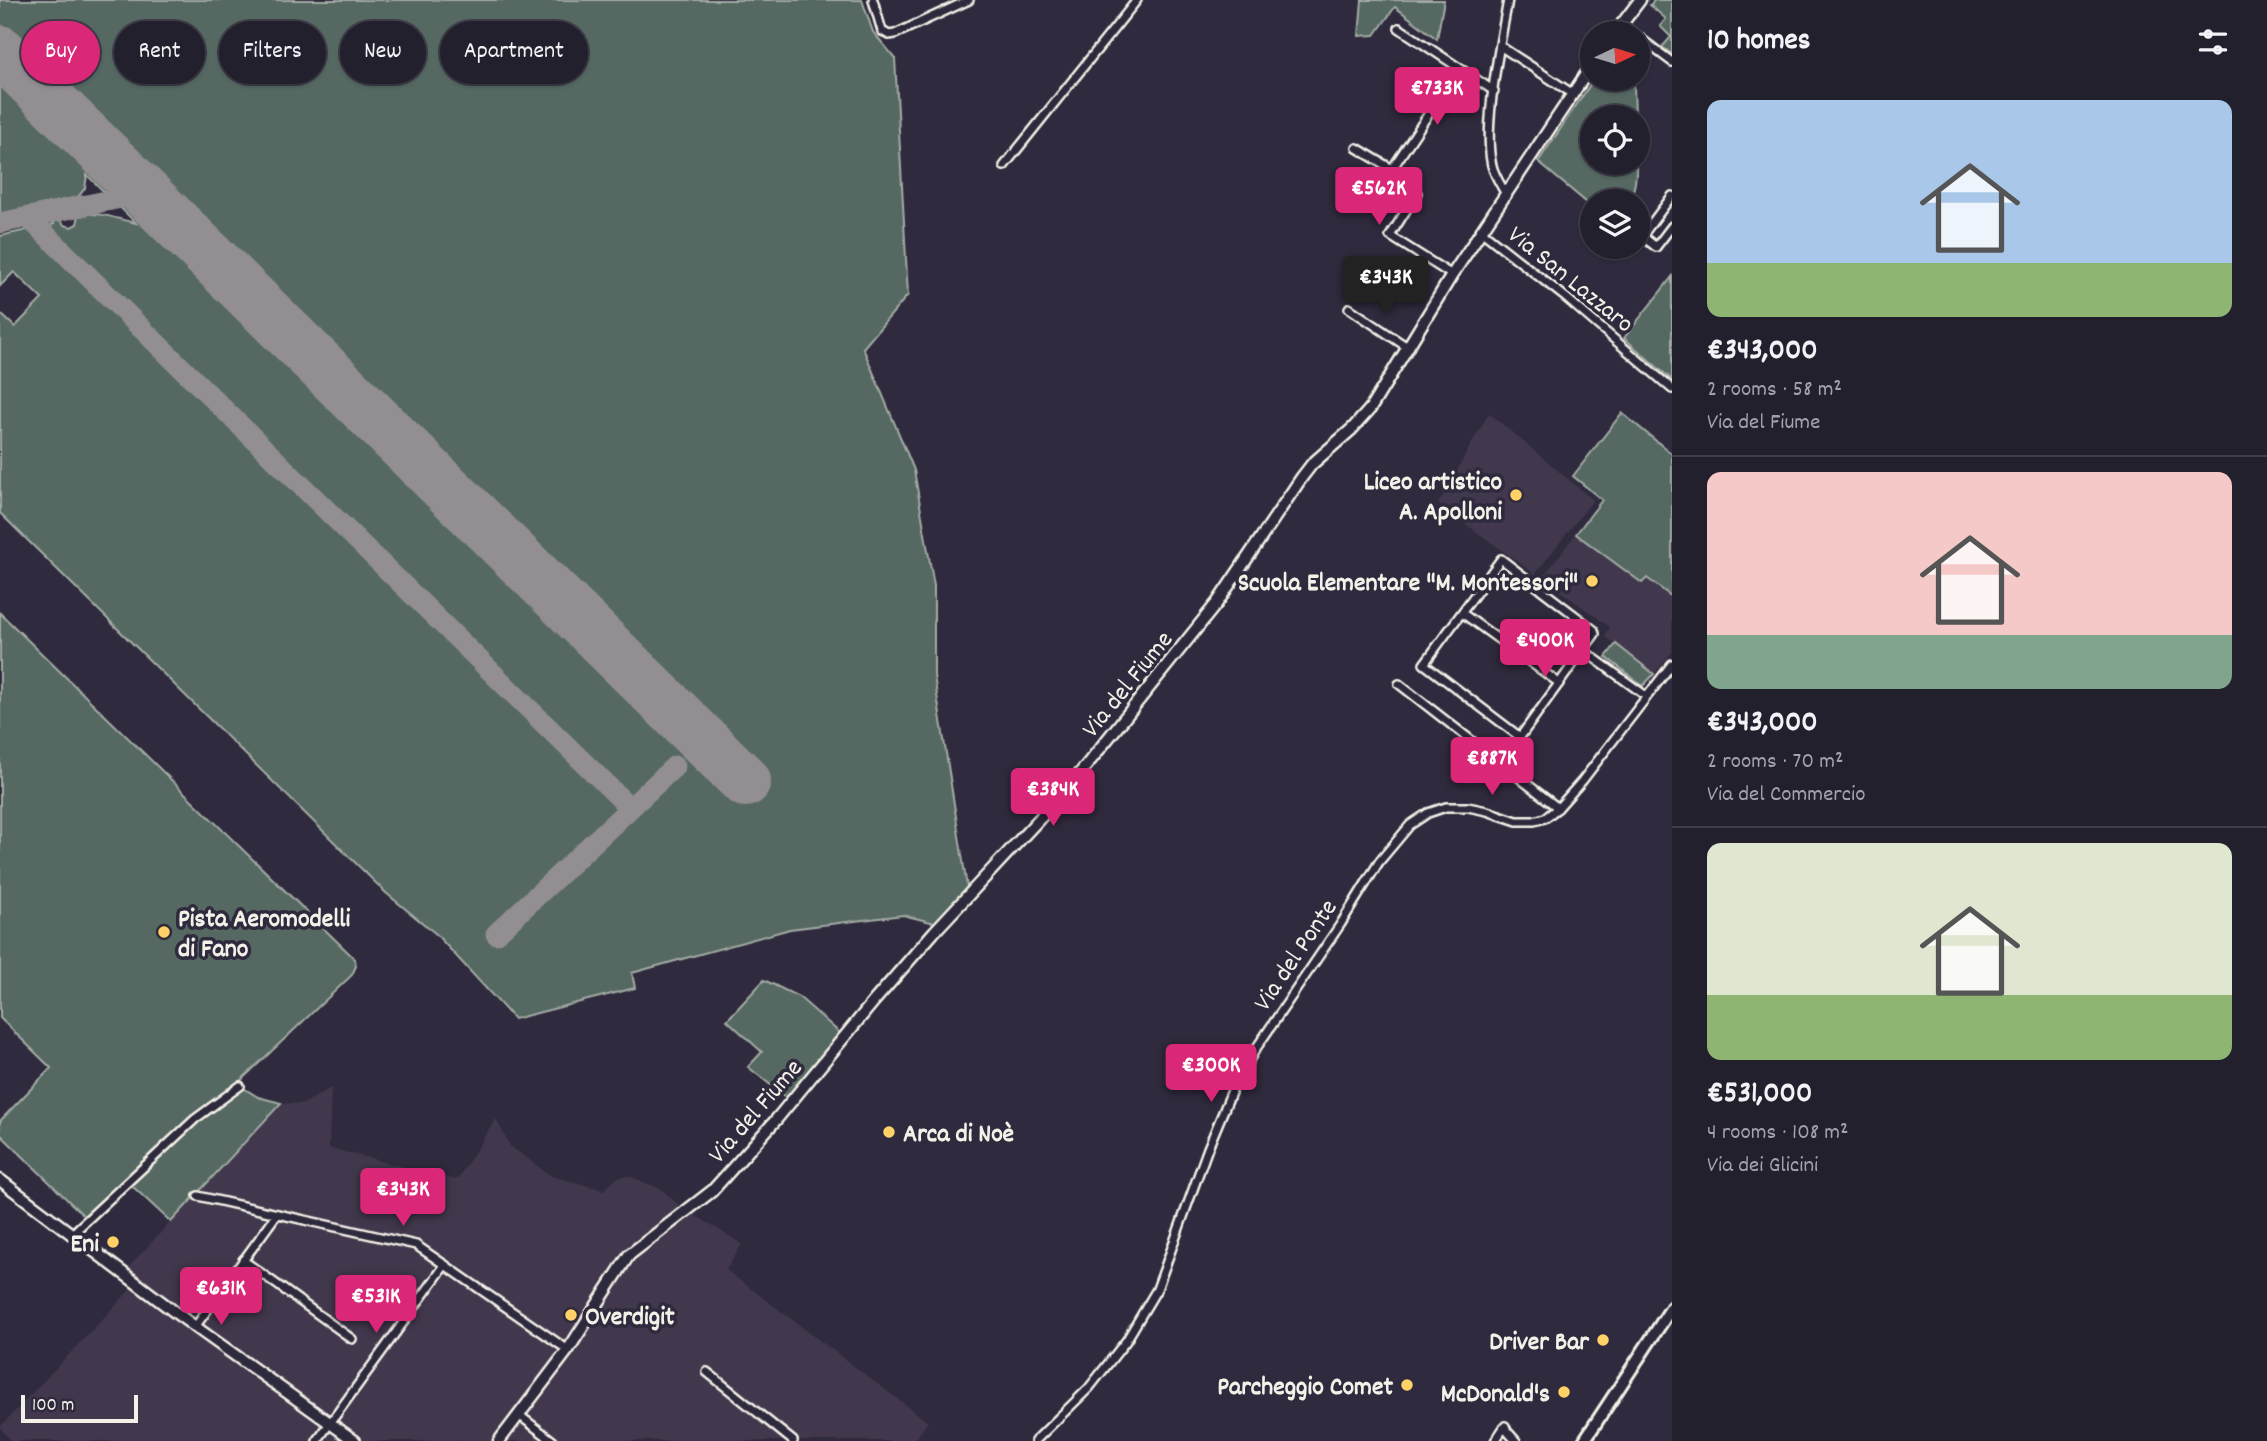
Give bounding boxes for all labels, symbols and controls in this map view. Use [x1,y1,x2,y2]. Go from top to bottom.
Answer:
chip: Buy [21,21,100,84]
chip: Rent [114,21,205,84]
chip: Filters [219,21,326,84]
chip: New [340,21,426,84]
chip: Apartment [440,21,588,84]
north arrow [1580,21,1650,91]
map controls [1580,21,1650,259]
text: 10 homes [1707,21,1810,64]
icon: filters [2194,23,2232,61]
pin: €733K [1388,68,1486,127]
text: €733K [1411,73,1463,106]
button: locate [1580,105,1650,175]
icon: home [1907,145,2033,271]
pin: €562K [1330,168,1428,227]
text: €562K [1351,173,1407,206]
button: layers [1580,189,1650,259]
street label: Via San Lazzaro [1499,218,1641,343]
pin: €343K [1337,256,1435,316]
text: €343K [1359,262,1413,295]
text: €343,000 [1707,331,1818,374]
text: 2 rooms · 58 m² [1707,374,1842,407]
text: Via del Fiume [1707,407,1820,440]
place label: Liceo artistico A. Apolloni [1364,465,1502,532]
marker: Liceo artistico A. Apolloni [1508,487,1524,503]
icon: home [1907,517,2033,643]
place label: Scuola Elementare "M. Montessori" [1238,566,1578,603]
marker: Scuola Elementare "M. Montessori" [1584,573,1600,589]
pin: €400K [1496,620,1594,679]
street label: Via del Fiume [1074,624,1183,747]
text: €400K [1516,625,1574,658]
text: €343,000 [1707,703,1818,746]
pin: €887K [1443,738,1541,797]
text: €887K [1467,743,1517,776]
text: 2 rooms · 70 m² [1707,746,1843,779]
pin: €384K [1004,768,1102,828]
text: €384K [1027,774,1079,807]
text: Via del Commercio [1707,779,1866,812]
icon: home [1907,888,2033,1014]
street label: Via del Ponte [1246,893,1348,1019]
place label: Pista Aeromodelli di Fano [178,902,351,969]
marker: Pista Aeromodelli di Fano [156,924,172,940]
pin: €300K [1162,1044,1260,1104]
text: €300K [1182,1050,1240,1083]
street label: Via del Fiume [701,1052,813,1173]
text: €531,000 [1707,1074,1812,1117]
place label: Arca di Noè [903,1117,1014,1154]
text: 4 rooms · 108 m² [1707,1117,1848,1150]
marker: Arca di Noè [881,1124,897,1140]
text: Via dei Glicini [1707,1150,1818,1183]
pin: €343K [354,1168,452,1228]
text: €343K [376,1174,430,1207]
place label: Eni [70,1227,99,1264]
marker: Eni [105,1234,121,1250]
pin: €631K [172,1268,270,1327]
text: €631K [196,1273,246,1306]
pin: €531K [327,1276,425,1335]
text: €531K [351,1281,401,1314]
place label: Overdigit [585,1300,675,1337]
marker: Overdigit [563,1307,579,1323]
place label: Driver Bar [1489,1325,1589,1362]
marker: Driver Bar [1595,1332,1611,1348]
place label: Parcheggio Comet [1217,1370,1393,1407]
marker: Parcheggio Comet [1399,1377,1415,1393]
place label: McDonald's [1441,1377,1550,1414]
marker: McDonald's [1556,1384,1572,1400]
scale bar [21,1392,138,1424]
text: 100 m [32,1393,74,1420]

